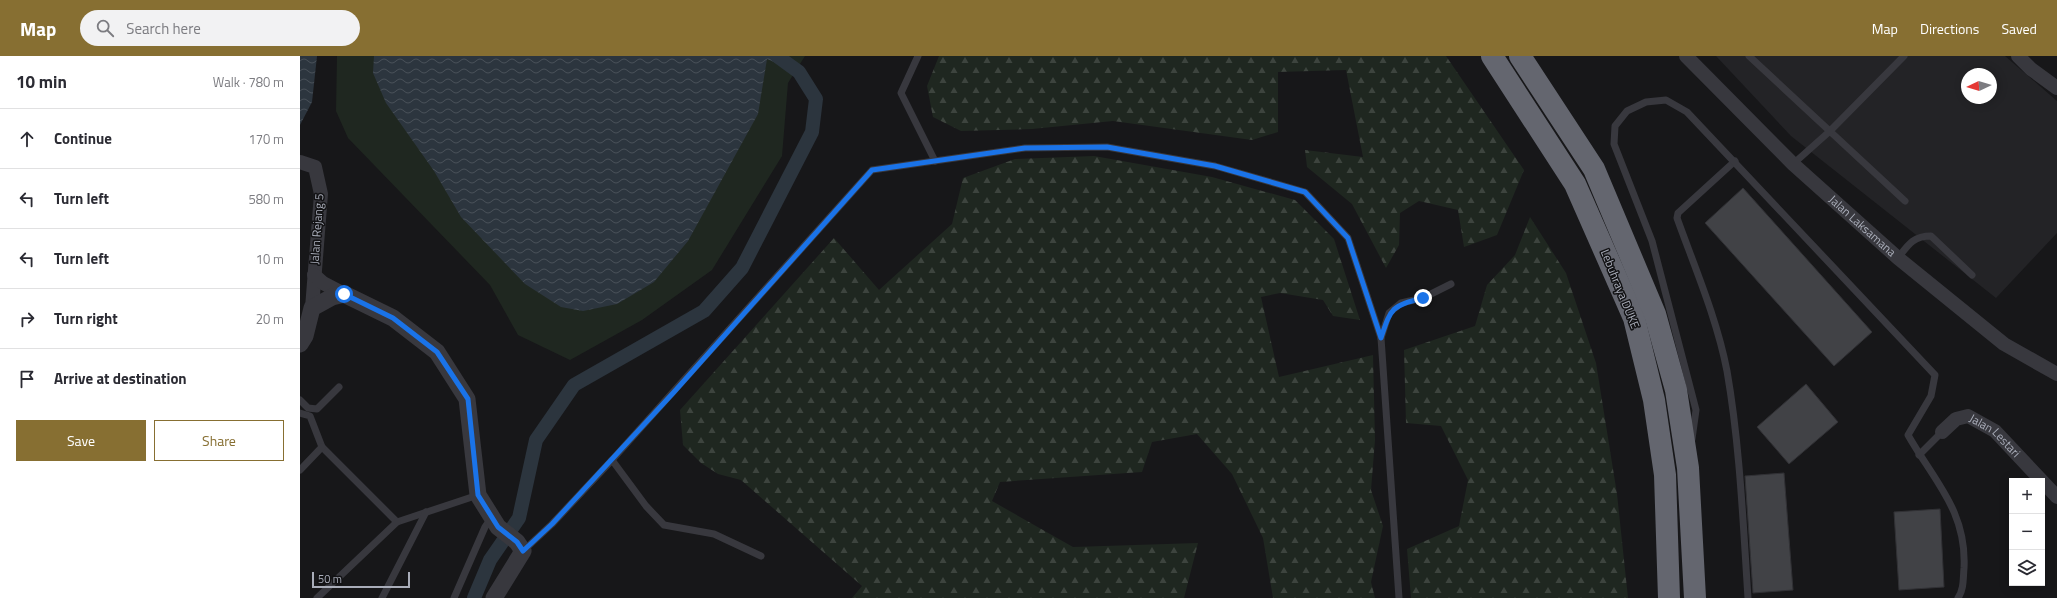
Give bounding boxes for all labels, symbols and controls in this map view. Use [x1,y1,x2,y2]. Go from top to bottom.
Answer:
search box [80,10,360,46]
text: Map [20,14,56,43]
icon: search [94,17,116,39]
text: Search here [126,17,201,40]
text: Map [1872,18,1898,39]
text: Directions [1920,18,1979,39]
text: Saved [2001,18,2037,39]
north arrow [1961,68,1997,104]
text: 10 min [16,69,67,95]
text: Walk · 780 m [213,72,284,92]
text: Continue [54,127,112,150]
icon: ahead [16,128,38,150]
text: 170 m [248,129,284,149]
text: Turn left [54,187,109,210]
icon: left [16,188,38,210]
text: 580 m [248,189,284,209]
street label: Jalan Laksamana [1825,190,1901,261]
street label: Jalan Rejang 5 [305,192,328,265]
street label: Lebuhraya DUKE [1596,246,1645,332]
text: Turn left [54,247,109,270]
icon: left [16,248,38,270]
text: 10 m [256,249,284,269]
route start [335,285,353,303]
route end [1414,289,1432,307]
text: Turn right [54,307,118,330]
icon: right [16,308,38,330]
text: 20 m [256,309,284,329]
text: Arrive at destination [54,367,187,390]
icon: arrive [16,368,38,390]
street label: Jalan Lestari [1966,409,2025,462]
button: Save [16,420,146,461]
button: Share [154,420,284,461]
map controls [2009,478,2045,586]
button: + [2009,478,2045,514]
button: − [2009,514,2045,550]
button: layers [2009,550,2045,586]
scale bar [312,570,410,589]
text: 50 m [318,571,342,587]

